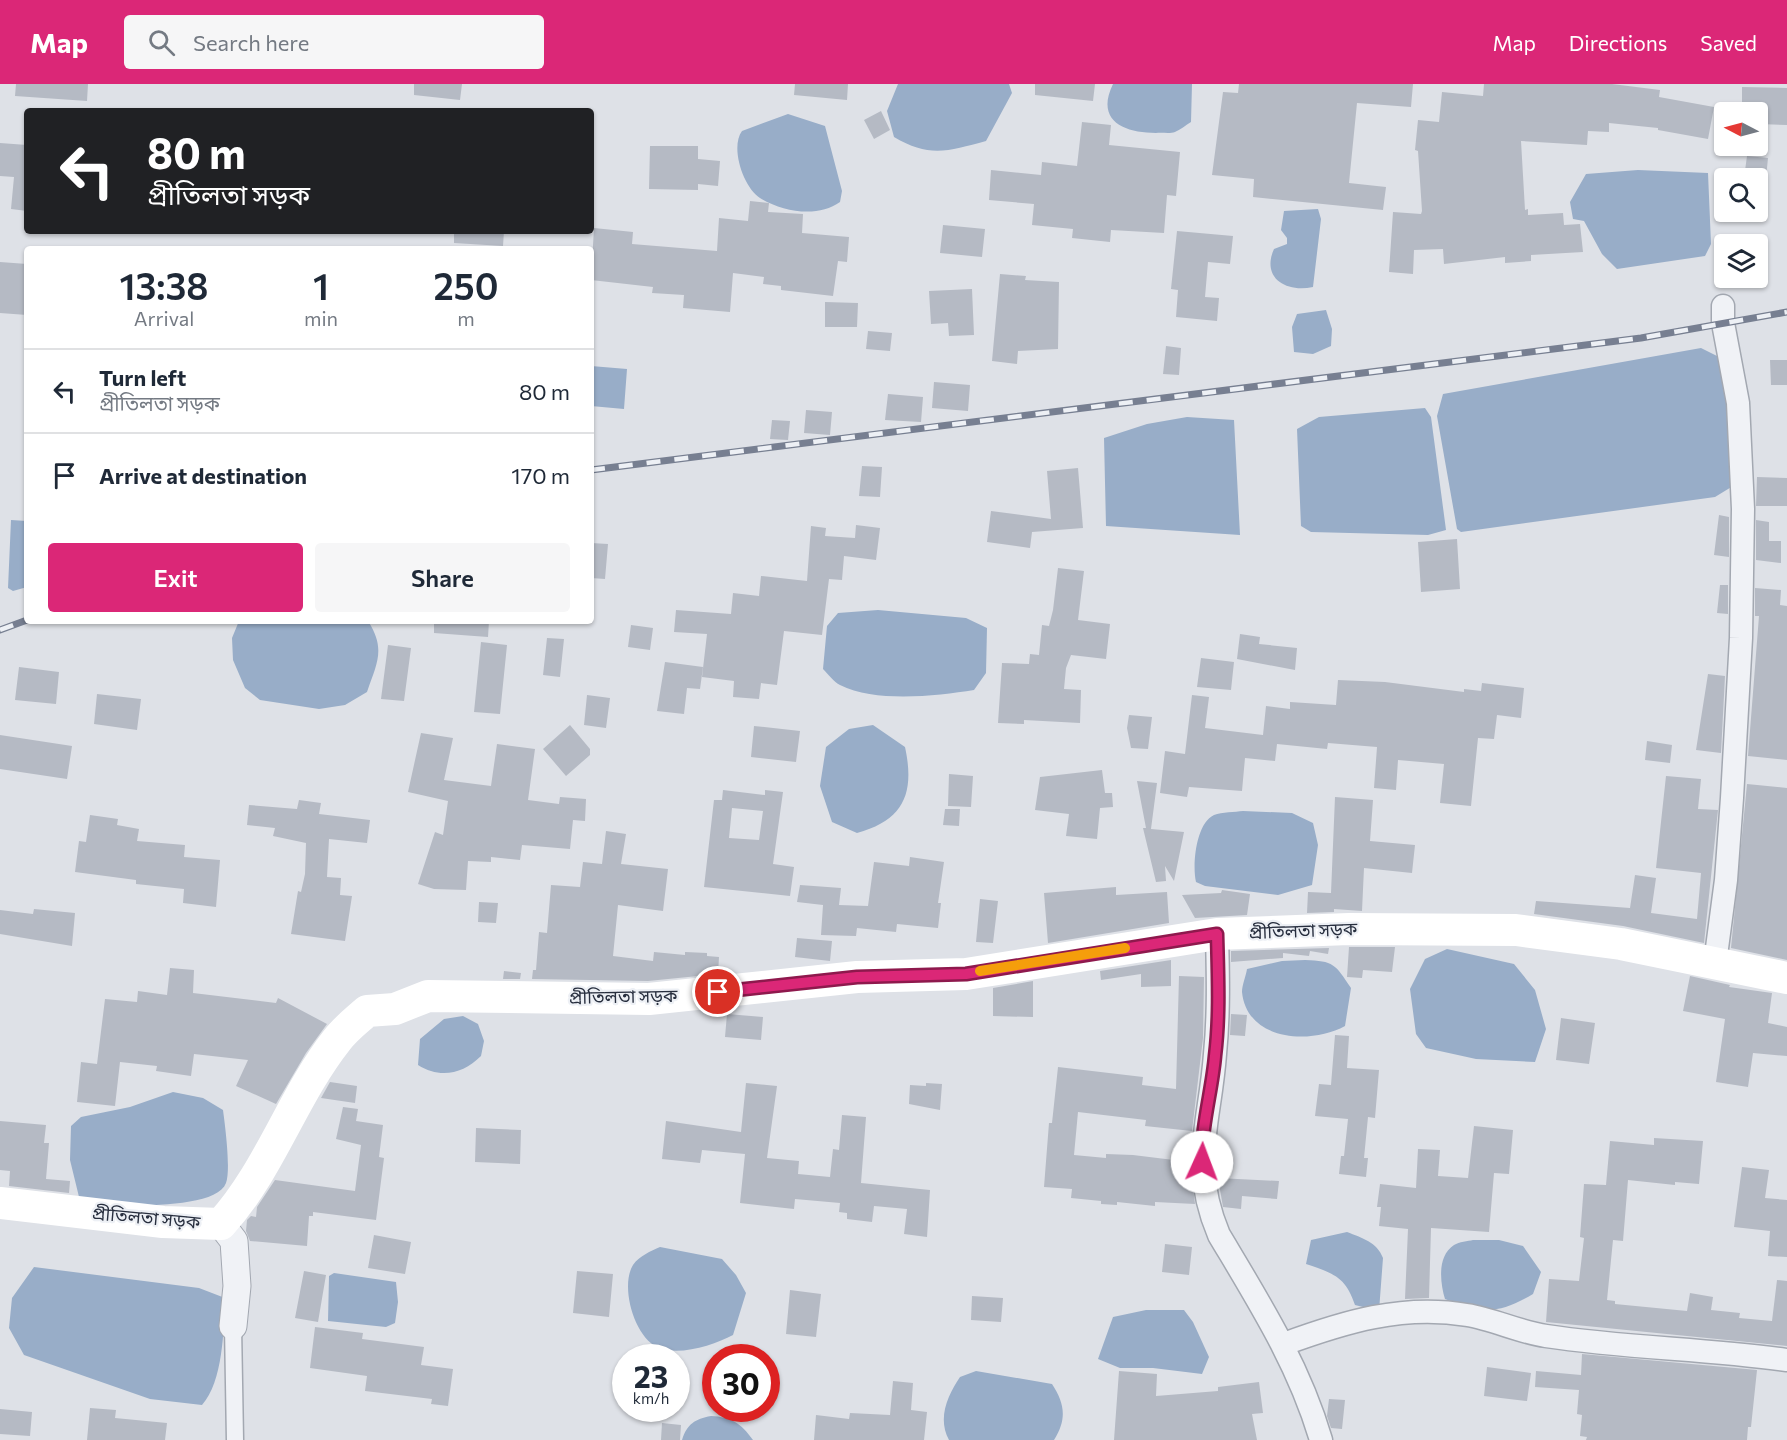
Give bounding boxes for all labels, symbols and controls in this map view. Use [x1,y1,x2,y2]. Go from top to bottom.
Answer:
search box [124,15,544,69]
text: Map [30,25,88,59]
icon: search [145,26,178,59]
text: Search here [193,29,309,56]
text: Map [1493,30,1536,55]
text: Directions [1569,30,1667,55]
text: Saved [1700,30,1757,55]
north arrow [1714,102,1768,156]
map controls [1714,102,1768,288]
text: 80 m [147,126,246,178]
icon: left [48,132,126,210]
button: search [1714,168,1768,222]
text: প্রীতিলতা সড়ক [147,178,310,211]
button: layers [1714,234,1768,288]
text: 13:38 [120,263,208,307]
text: 1 [313,263,329,307]
text: 250 [434,263,499,307]
text: Arrival [134,306,194,330]
text: min [304,306,338,330]
text: m [457,306,475,330]
text: Turn left [99,364,186,391]
icon: left [48,375,81,408]
text: 80 m [519,378,570,405]
text: প্রীতিলতা সড়ক [99,391,220,415]
icon: arrive [48,459,81,492]
text: Arrive at destination [99,462,307,489]
text: 170 m [511,462,570,489]
button: Exit [48,543,303,612]
button: Share [315,543,570,612]
street label: প্রীতিলতা সড়ক [1248,917,1358,943]
pin [692,966,743,1017]
icon: arrive [701,975,734,1008]
street label: প্রীতিলতা সড়ক [568,984,678,1008]
position arrow [1170,1130,1234,1194]
street label: প্রীতিলতা সড়ক [91,1201,202,1233]
speed limit sign: 30 [702,1344,780,1422]
text: 23 [634,1357,668,1394]
text: km/h [633,1389,669,1407]

